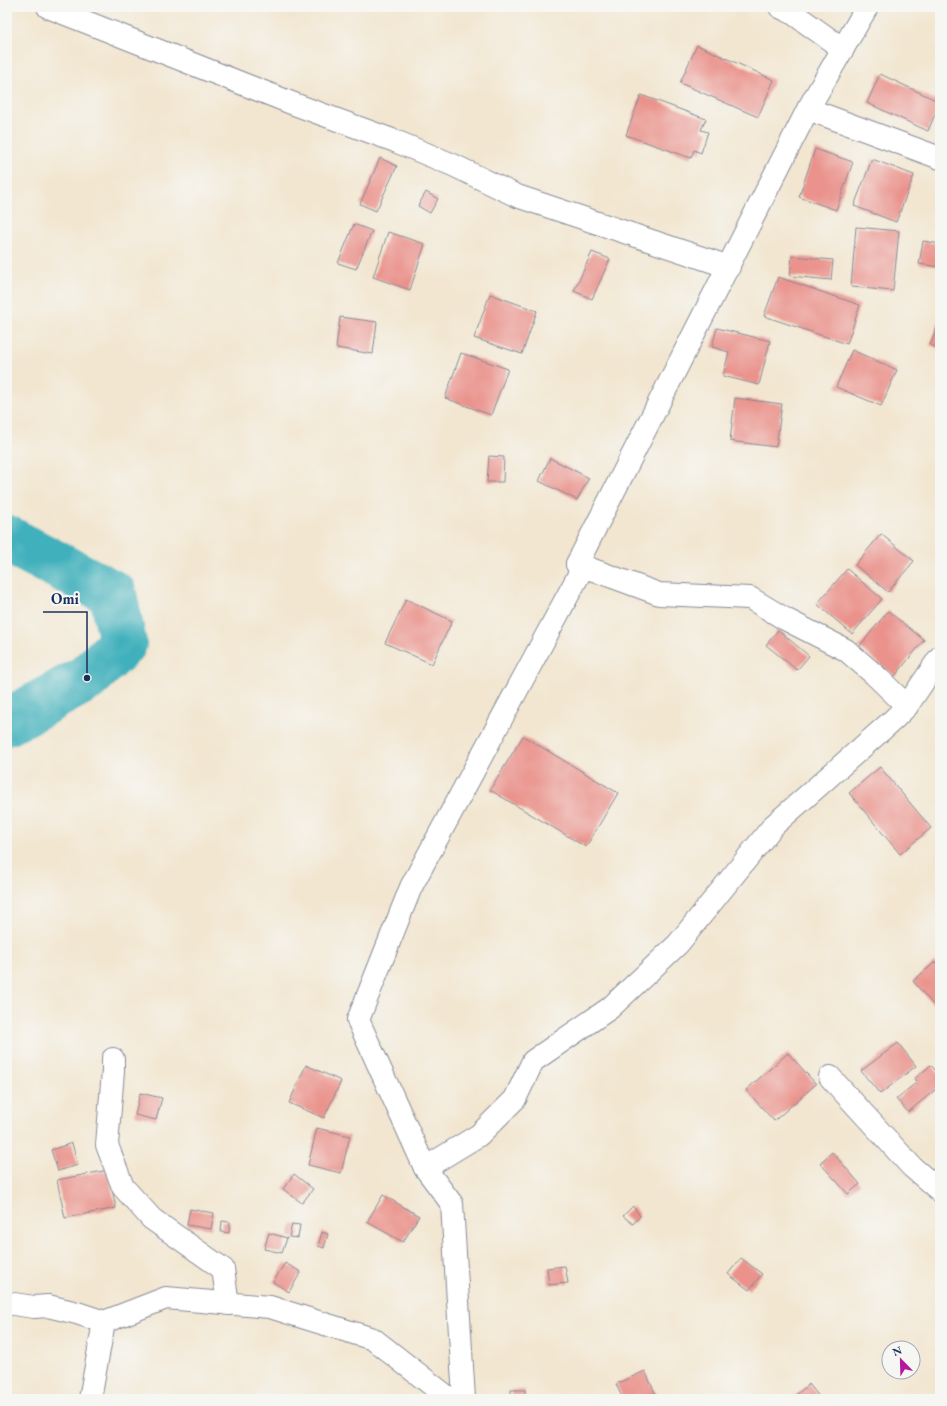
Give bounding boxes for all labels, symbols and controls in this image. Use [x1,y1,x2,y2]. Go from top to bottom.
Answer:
callout: Omi [43,585,87,612]
text: Omi [51,589,80,608]
north arrow [881,1340,921,1380]
text: N [890,1343,904,1359]

